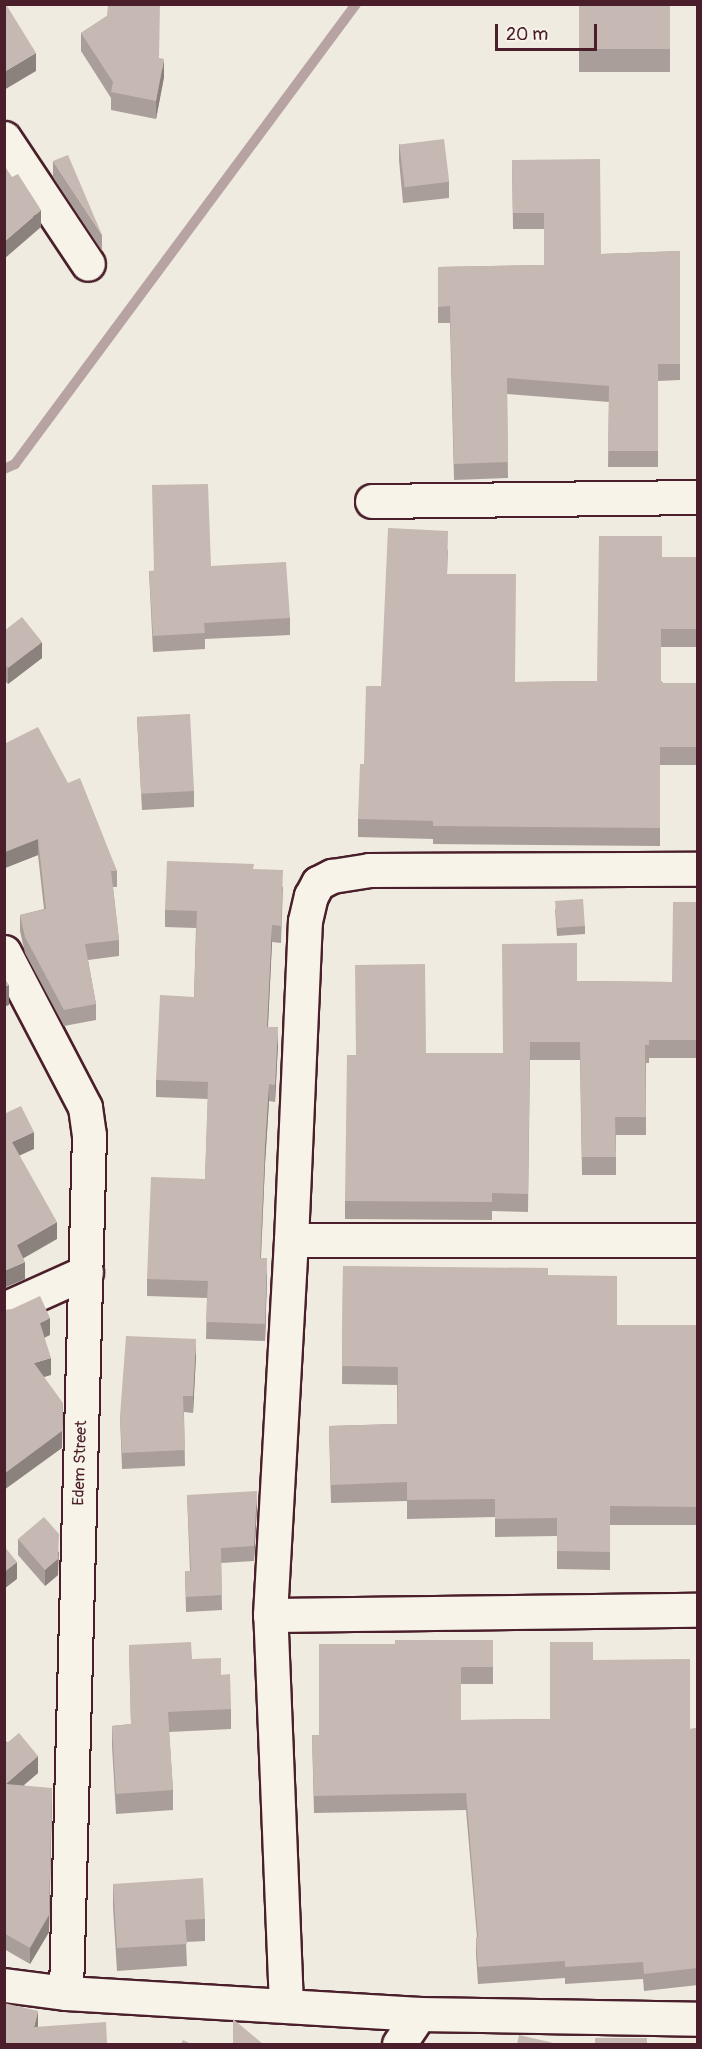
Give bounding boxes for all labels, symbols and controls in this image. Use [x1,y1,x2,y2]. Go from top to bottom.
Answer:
scale bar [498,12,600,50]
text: 20 m [506,23,548,46]
street label: Edem Street [69,1420,91,1506]

